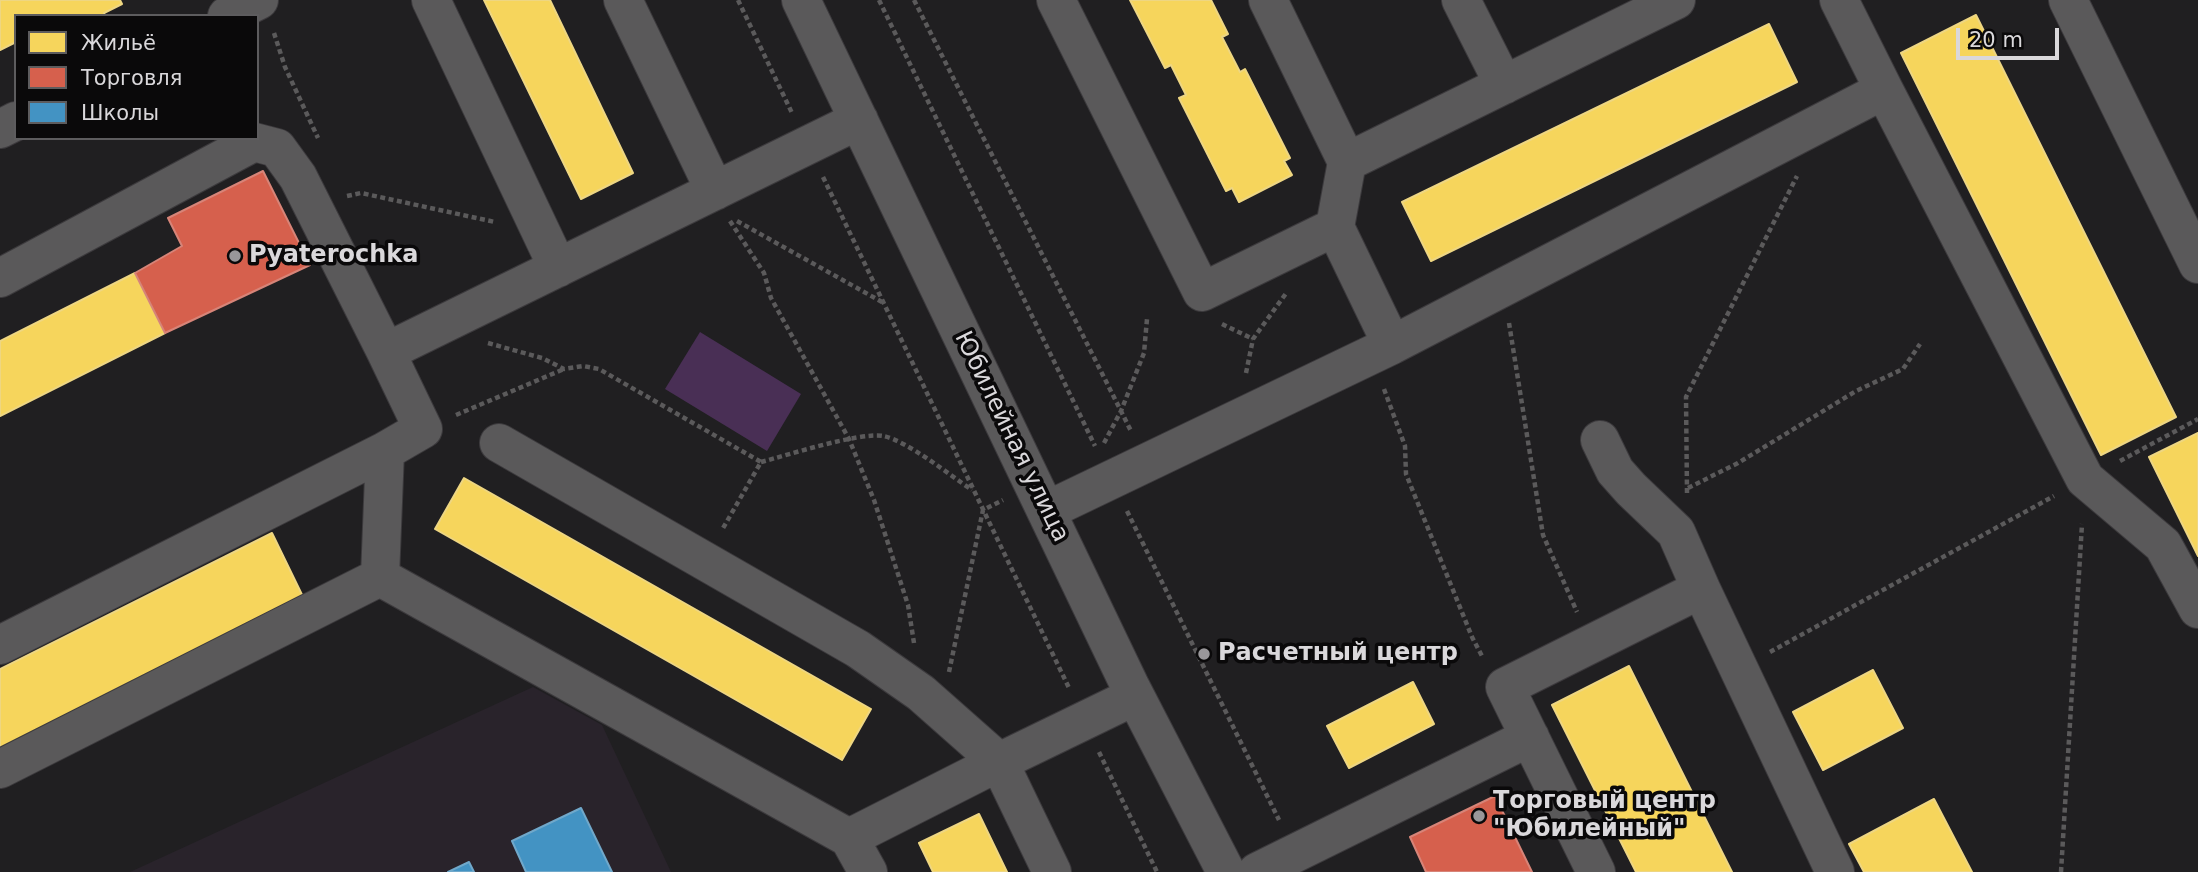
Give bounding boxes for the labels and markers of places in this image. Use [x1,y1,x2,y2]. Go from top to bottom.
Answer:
place label: Pyaterochka [249,242,418,270]
marker: Pyaterochka [227,248,243,264]
place label: Расчетный центр [1218,640,1458,668]
marker: Расчетный центр [1196,646,1212,662]
place label: Торговый центр "Юбилейный" [1493,788,1716,844]
marker: Торговый центр "Юбилейный" [1471,808,1487,824]

